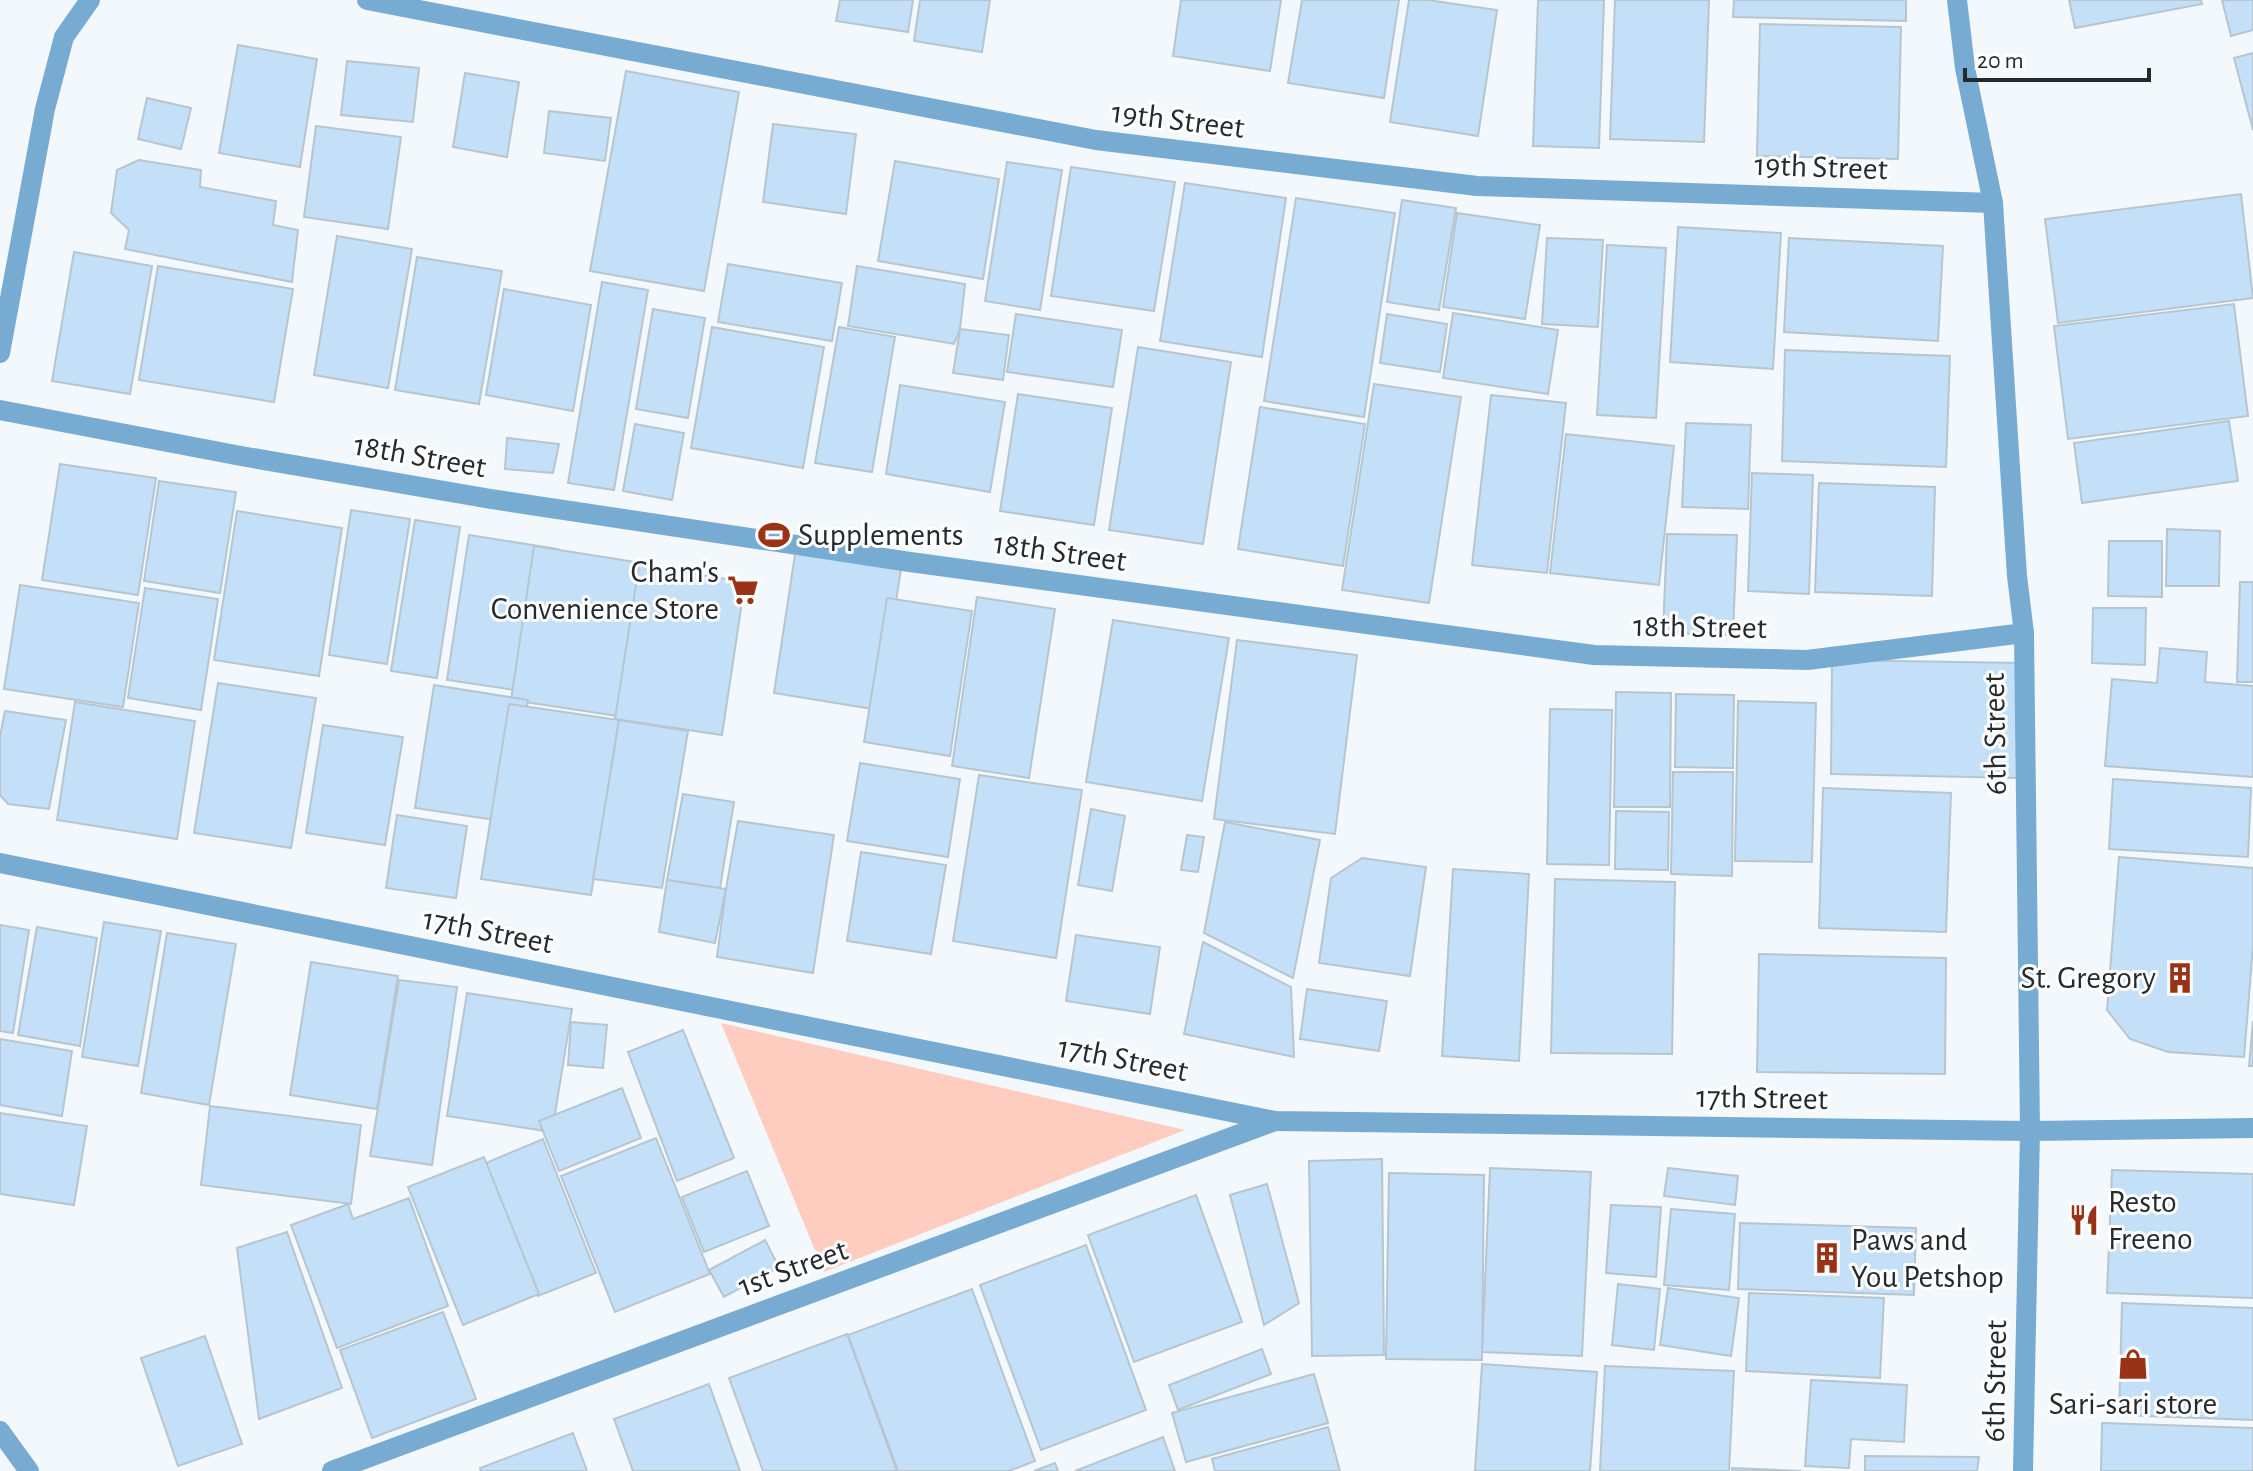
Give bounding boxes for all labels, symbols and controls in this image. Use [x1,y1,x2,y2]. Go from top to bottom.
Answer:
scale bar [1965,32,2149,82]
text: 20 m [1977,49,2024,73]
street label: 19th Street [1110,96,1246,144]
street label: 19th Street [1754,149,1888,185]
street label: 18th Street [351,429,489,483]
sports icon: Supplements [757,518,791,552]
place label: Supplements [798,519,964,551]
street label: 18th Street [992,527,1128,577]
place label: Cham's Convenience Store [491,556,719,625]
supermarket icon: Cham's Convenience Store [726,573,760,607]
street label: 18th Street [1633,610,1767,644]
street label: 6th Street [1978,672,2012,796]
street label: 17th Street [420,903,556,959]
building icon: St. Gregory [2163,961,2197,995]
place label: St. Gregory [2020,962,2156,994]
street label: 17th Street [1055,1031,1191,1087]
street label: 17th Street [1696,1081,1828,1115]
place label: Resto Freeno [2108,1186,2193,1255]
restaurant icon: Resto Freeno [2067,1203,2101,1237]
place label: Paws and You Petshop [1851,1224,2004,1293]
street label: 1st Street [734,1234,852,1302]
building icon: Paws and You Petshop [1810,1241,1844,1275]
street label: 6th Street [1978,1319,2012,1443]
shop icon: Sari-sari store [2116,1347,2150,1381]
place label: Sari-sari store [2049,1388,2217,1420]

